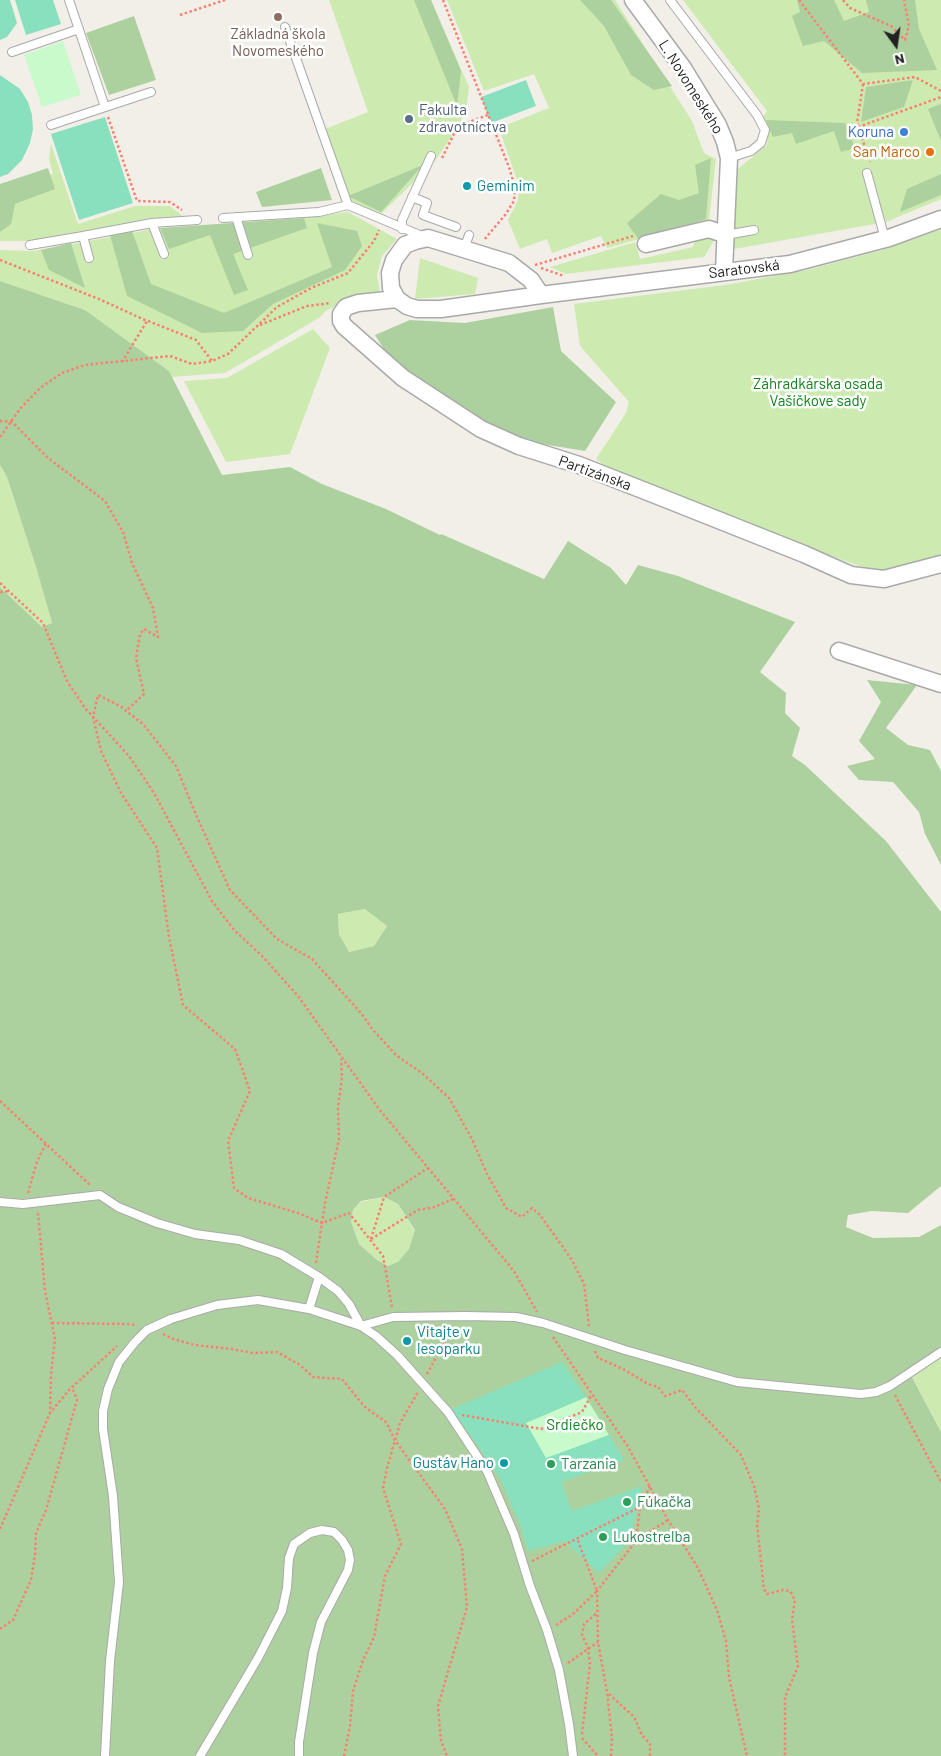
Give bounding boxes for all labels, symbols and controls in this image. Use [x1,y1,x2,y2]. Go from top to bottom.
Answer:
marker: Základná škola Novomeského [272,11,284,23]
north arrow [871,20,921,70]
place label: Základná škola Novomeského [230,25,326,60]
street label: L. Novomeského [655,37,727,137]
text: N [893,51,906,69]
place label: Fakulta zdravotníctva [419,101,506,136]
marker: Fakulta zdravotníctva [403,113,415,125]
place label: Koruna [848,123,894,141]
marker: Koruna [898,126,910,138]
place label: San Marco [853,143,920,161]
marker: San Marco [924,146,936,158]
place label: Geminim [477,177,535,195]
marker: Geminim [461,180,473,192]
street label: Saratovská [707,256,781,282]
park label: Záhradkárska osada Vašíčkove sady [753,375,883,410]
street label: Partizánska [556,452,634,494]
place label: Vitajte v lesoparku [417,1323,481,1358]
marker: Vitajte v lesoparku [401,1335,413,1347]
park label: Srdiečko [546,1416,604,1434]
place label: Gustáv Hano [413,1454,494,1472]
place label: Tarzania [561,1455,616,1473]
marker: Gustáv Hano [498,1457,510,1469]
marker: Tarzania [545,1458,557,1470]
place label: Fúkačka [637,1493,691,1511]
marker: Fúkačka [621,1496,633,1508]
place label: Lukostrelba [613,1528,690,1546]
marker: Lukostrelba [597,1531,609,1543]

